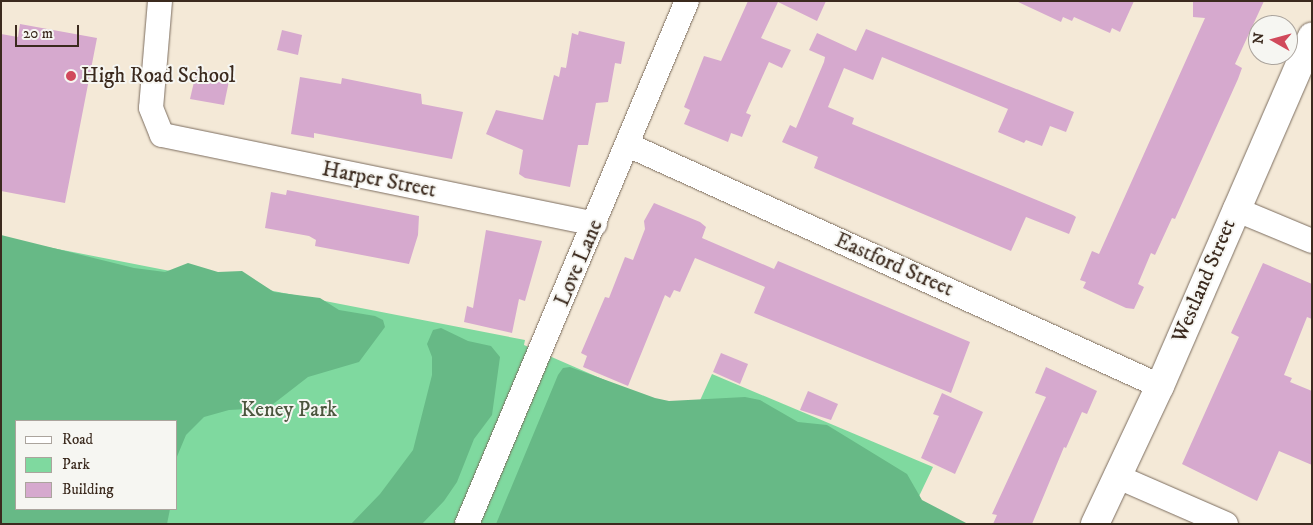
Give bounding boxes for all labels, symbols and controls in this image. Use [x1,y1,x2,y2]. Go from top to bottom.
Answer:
scale bar [18,15,81,47]
north arrow [1248,15,1298,65]
text: 20 m [23,24,53,43]
text: N [1249,31,1269,45]
place label: High Road School [81,63,235,89]
marker: High Road School [65,70,77,82]
street label: Harper Street [320,157,438,203]
street label: Love Lane [550,216,608,310]
street label: Westland Street [1167,216,1241,346]
street label: Eastford Street [831,228,957,302]
park label: Keney Park [241,397,337,423]
legend [15,420,178,510]
text: Road [62,430,93,449]
text: Park [62,455,90,474]
text: Building [62,480,114,499]

